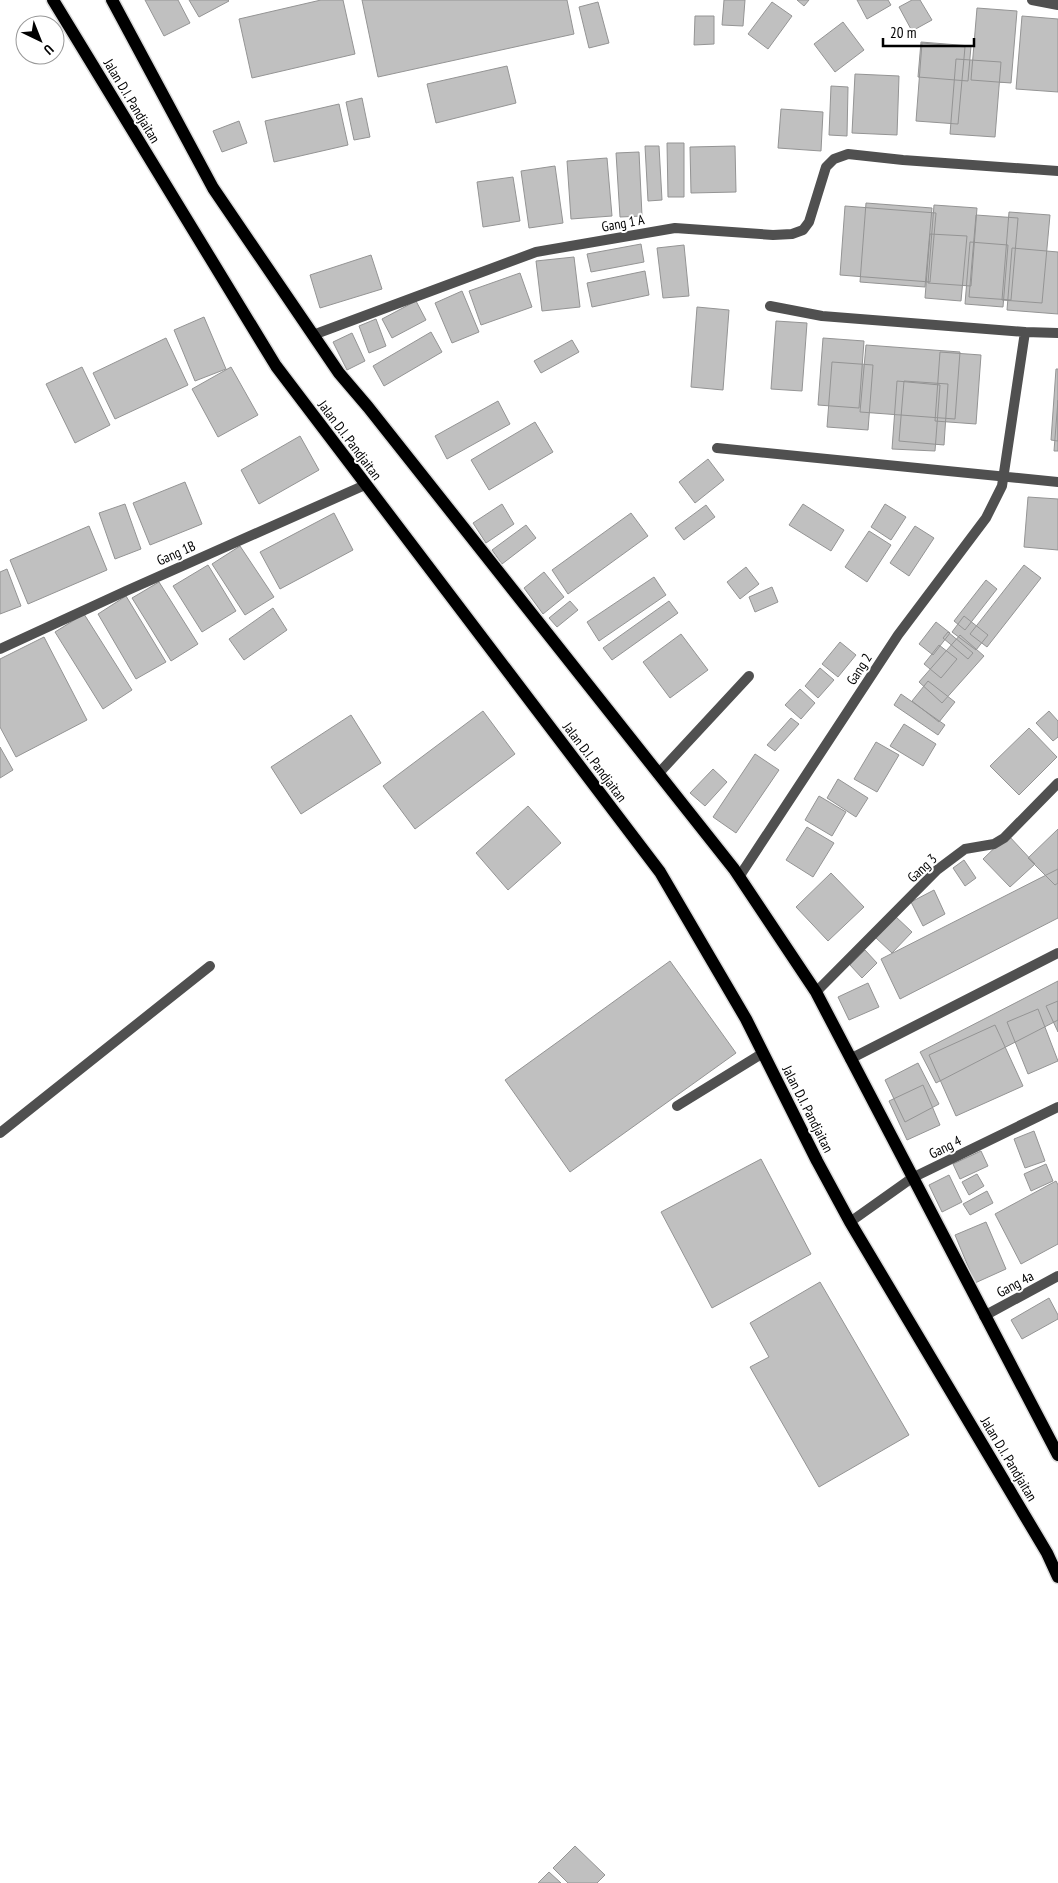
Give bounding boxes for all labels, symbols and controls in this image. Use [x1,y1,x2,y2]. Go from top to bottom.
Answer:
north arrow [15,15,65,65]
scale bar [883,15,974,47]
text: 20 m [890,23,916,42]
text: U [40,40,58,59]
street label: Jalan D.I. Pandjaitan [99,55,164,146]
street label: Gang 1 A [600,210,646,236]
street label: Jalan D.I. Pandjaitan [314,396,386,483]
street label: Gang 1B [154,537,198,569]
street label: Gang 2 [842,650,876,688]
street label: Jalan D.I. Pandjaitan [559,718,631,805]
street label: Gang 3 [903,850,941,886]
street label: Jalan D.I. Pandjaitan [778,1062,838,1156]
street label: Gang 4 [926,1131,965,1163]
street label: Gang 4a [993,1267,1037,1301]
street label: Jalan D.I. Pandjaitan [976,1413,1041,1504]

